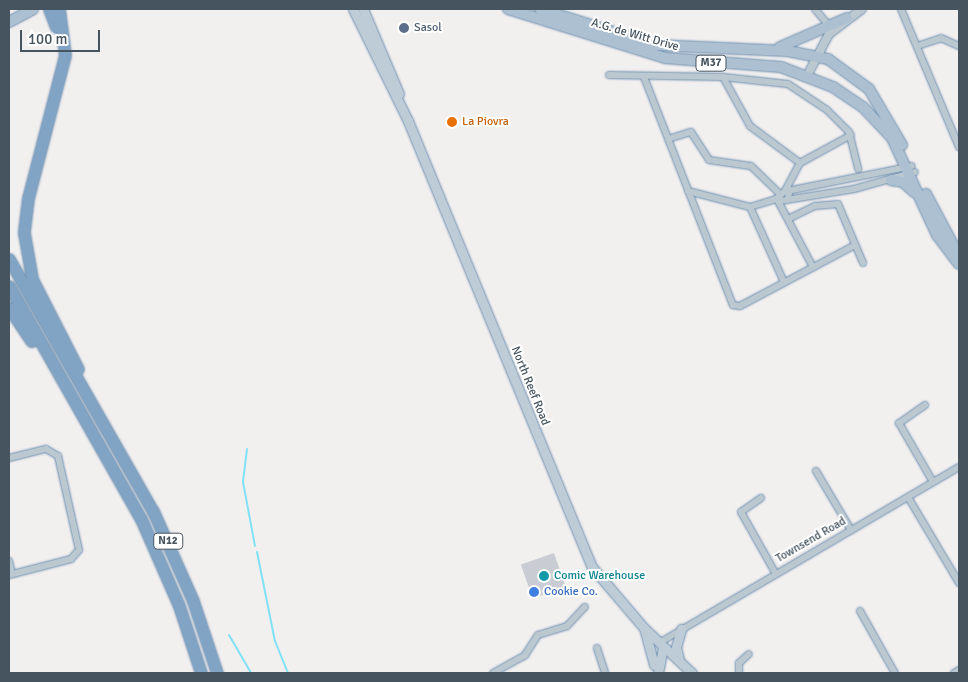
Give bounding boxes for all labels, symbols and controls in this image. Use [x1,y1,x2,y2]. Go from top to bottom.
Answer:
street label: A.G. de Witt Drive [590,16,680,54]
scale bar [22,20,102,52]
place label: Sasol [414,21,442,35]
marker: Sasol [398,22,410,34]
text: 100 m [28,30,68,48]
road number: M37 [695,54,727,72]
place label: La Piovra [462,115,509,129]
marker: La Piovra [446,116,458,128]
street label: North Reef Road [508,344,552,428]
street label: Townsend Road [773,514,849,566]
road number: N12 [153,532,183,550]
place label: Comic Warehouse [554,569,645,583]
marker: Comic Warehouse [538,570,550,582]
place label: Cookie Co. [544,585,598,599]
marker: Cookie Co. [528,586,540,598]

